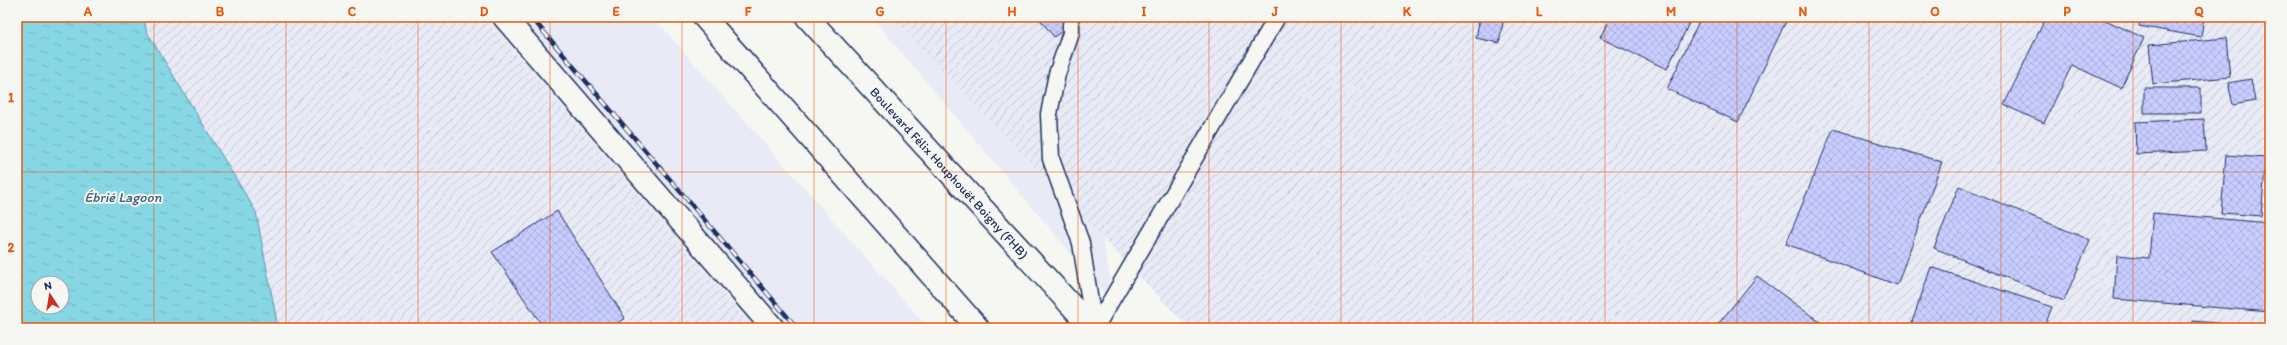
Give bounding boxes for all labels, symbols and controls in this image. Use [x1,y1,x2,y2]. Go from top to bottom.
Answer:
text: A [83,4,93,19]
text: B [216,4,225,19]
text: C [348,4,357,19]
text: D [480,4,489,19]
text: E [612,4,620,19]
text: F [745,4,752,19]
text: G [876,4,885,19]
text: H [1008,4,1017,19]
text: I [1142,4,1147,19]
text: J [1271,4,1279,19]
text: K [1403,4,1412,19]
text: L [1536,4,1543,19]
text: M [1666,4,1676,19]
text: N [1799,4,1808,19]
text: O [1930,4,1940,19]
text: P [2063,4,2071,19]
text: Q [2194,4,2204,19]
street label: Boulevard Félix Houphouët Boigny (FHB) [867,84,1031,262]
text: 1 [8,90,14,105]
water label: Ébrié Lagoon [84,189,162,206]
text: 2 [8,240,15,255]
north arrow [30,275,70,315]
text: N [43,279,53,293]

